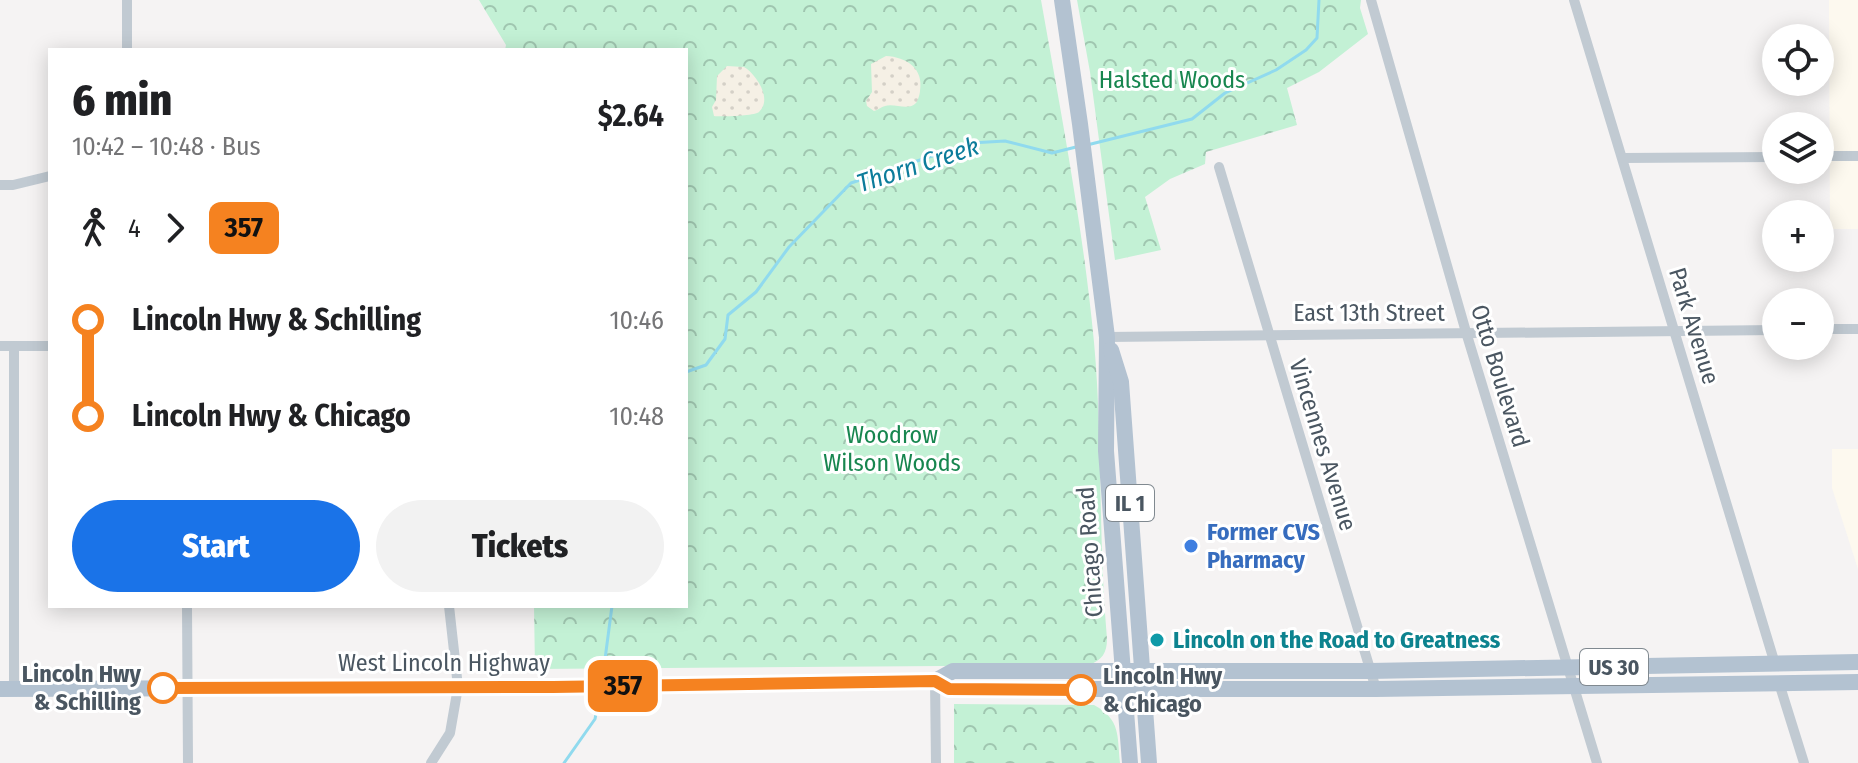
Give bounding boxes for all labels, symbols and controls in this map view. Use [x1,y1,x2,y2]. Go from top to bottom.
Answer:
map controls [1762,24,1834,360]
button: locate [1762,24,1834,96]
park label: Halsted Woods [1099,66,1245,94]
text: 6 min [72,74,172,127]
text: $2.64 [598,98,664,134]
button: layers [1762,112,1834,184]
text: 10:42 – 10:48 · Bus [72,131,261,162]
water label: Thorn Creek [853,131,983,199]
button: + [1762,200,1834,272]
icon: walk [72,206,116,250]
icon: forward [153,206,197,250]
text: 357 [225,211,263,244]
text: 4 [128,213,141,244]
street label: Park Avenue [1663,264,1725,388]
button: − [1762,288,1834,360]
street label: East 13th Street [1293,299,1445,327]
street label: Otto Boulevard [1465,301,1535,451]
text: Lincoln Hwy & Schilling [132,302,421,338]
text: 10:46 [609,305,664,336]
street label: Vincennes Avenue [1284,356,1362,534]
text: Lincoln Hwy & Chicago [132,398,411,434]
text: 10:48 [609,401,664,432]
park label: Woodrow Wilson Woods [823,421,961,477]
road number: IL 1 [1106,485,1154,521]
street label: Chicago Road [1071,486,1109,618]
button: Start [72,500,360,592]
button: Tickets [376,500,664,592]
place label: Former CVS Pharmacy [1207,518,1320,574]
marker: Former CVS Pharmacy [1182,537,1200,555]
place label: Lincoln on the Road to Greatness [1173,626,1501,654]
marker: Lincoln on the Road to Greatness [1148,631,1166,649]
street label: West Lincoln Highway [338,649,550,677]
road number: US 30 [1580,649,1648,685]
place label: Lincoln Hwy & Schilling [22,660,142,716]
line badge: 357 [577,660,669,712]
place label: Lincoln Hwy & Chicago [1103,662,1223,718]
text: 357 [604,669,642,702]
marker: Lincoln Hwy & Schilling [148,673,178,703]
marker: Lincoln Hwy & Chicago [1066,675,1096,705]

